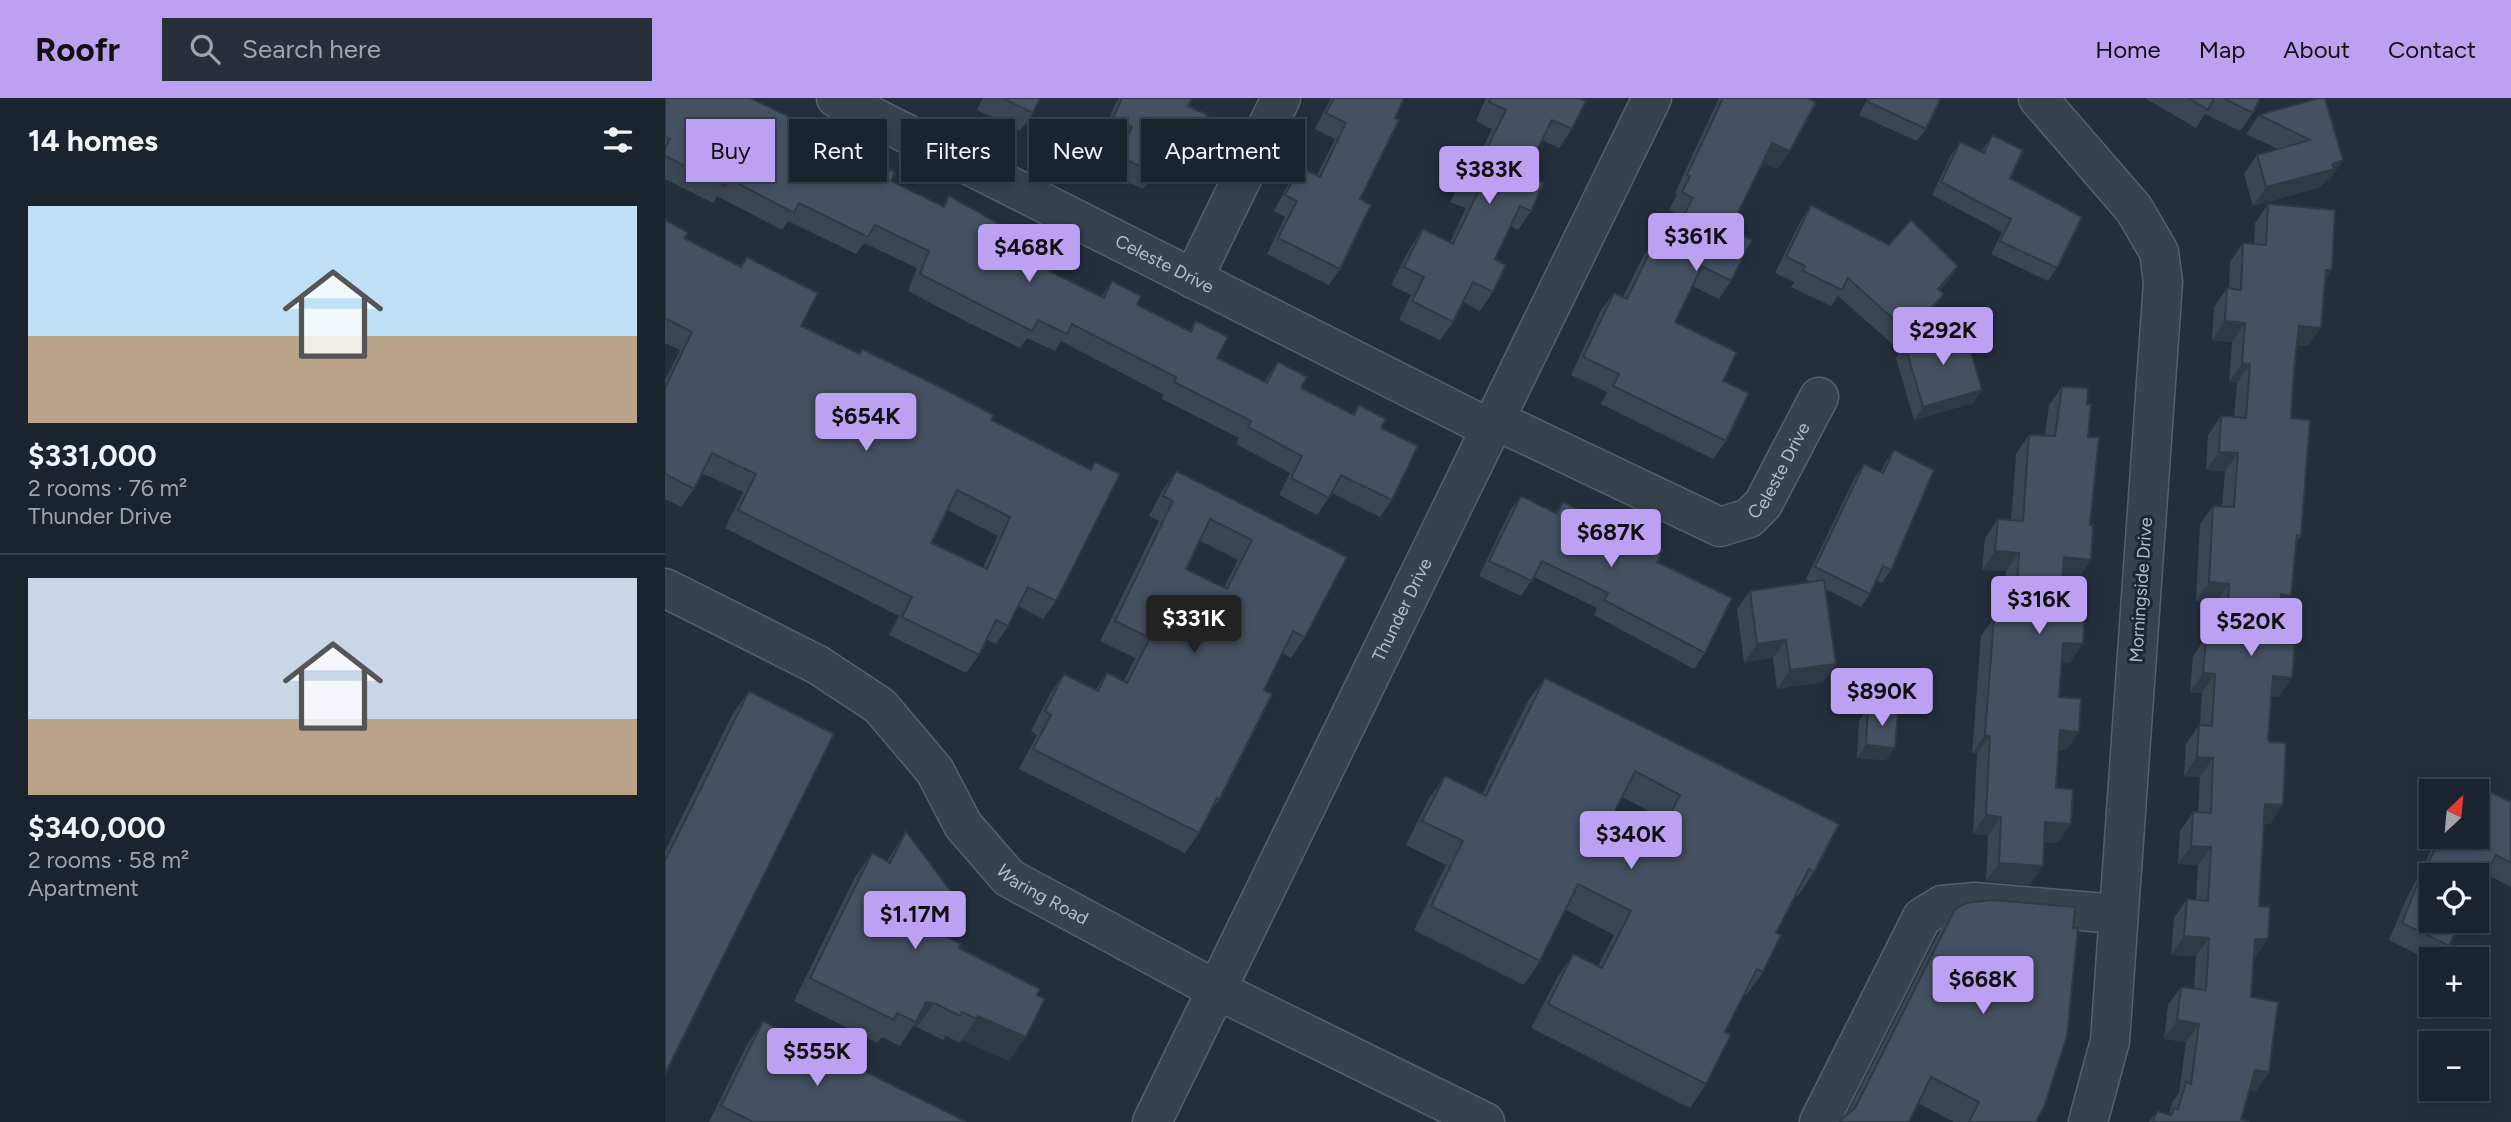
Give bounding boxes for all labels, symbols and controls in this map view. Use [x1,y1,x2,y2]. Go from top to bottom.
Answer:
search box [162,18,652,81]
text: Roofr [35,30,120,69]
icon: search [186,30,224,68]
text: Search here [242,33,381,65]
text: Home [2095,35,2161,64]
text: Map [2199,35,2245,64]
text: About [2283,35,2350,64]
text: Contact [2388,35,2476,64]
chip: Buy [686,119,775,182]
chip: Rent [789,119,887,182]
chip: Filters [901,119,1015,182]
chip: New [1029,119,1127,182]
chip: Apartment [1141,119,1305,182]
icon: filters [599,121,637,159]
text: 14 homes [28,122,158,159]
pin: $383K [1440,146,1538,206]
text: $383K [1455,155,1523,183]
pin: $361K [1647,214,1745,273]
text: $361K [1664,222,1728,250]
pin: $468K [980,225,1078,284]
street label: Celeste Drive [1111,230,1218,298]
text: $468K [994,233,1064,261]
icon: home [270,251,396,377]
pin: $292K [1894,308,1992,367]
text: $292K [1909,316,1977,344]
pin: $654K [817,394,915,453]
text: $654K [831,402,901,430]
street label: Celeste Drive [1743,419,1815,524]
text: $331,000 [28,437,157,474]
text: 2 rooms · 76 m² [28,474,187,502]
text: Thunder Drive [28,502,172,530]
pin: $687K [1562,510,1660,569]
street label: Morningside Drive [2125,516,2157,663]
text: $687K [1577,518,1645,546]
street label: Thunder Drive [1367,554,1437,665]
pin: $316K [1990,576,2088,636]
text: $316K [2007,585,2071,613]
pin: $331K [1145,596,1243,655]
pin: $520K [2202,598,2300,658]
text: $331K [1162,604,1226,632]
text: $520K [2216,607,2286,635]
icon: home [270,623,396,749]
pin: $890K [1833,668,1931,728]
text: $890K [1847,677,1917,705]
north arrow [2419,779,2489,849]
map controls [2419,779,2489,1101]
text: $340,000 [28,809,166,846]
pin: $340K [1582,812,1680,871]
text: $340K [1596,820,1666,848]
text: 2 rooms · 58 m² [28,846,189,874]
street label: Waring Road [991,860,1092,930]
button: locate [2419,863,2489,933]
text: Apartment [28,874,139,902]
pin: $1.17M [858,892,972,951]
text: $1.17M [880,900,950,928]
button: + [2419,947,2489,1017]
pin: $668K [1934,956,2032,1016]
text: $668K [1949,965,2017,993]
pin: $555K [768,1028,866,1088]
button: − [2419,1031,2489,1101]
text: $555K [783,1037,851,1065]

